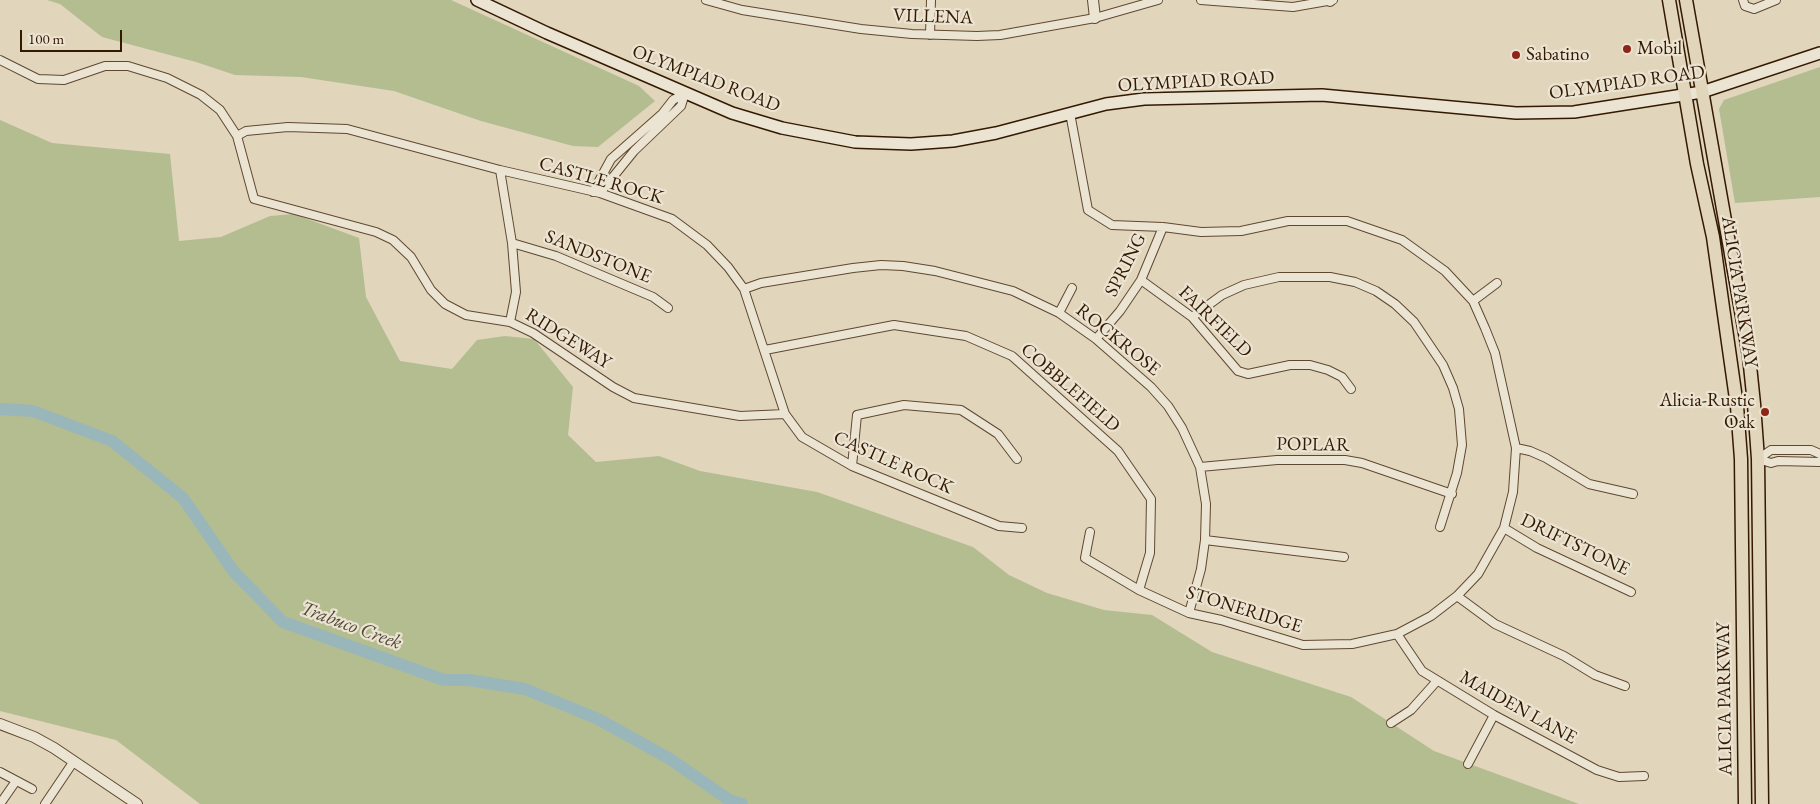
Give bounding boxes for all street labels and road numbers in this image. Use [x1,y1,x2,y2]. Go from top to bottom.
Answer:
street label: VILLENA [892,4,974,30]
street label: OLYMPIAD ROAD [629,40,783,118]
street label: OLYMPIAD ROAD [1548,61,1706,105]
street label: OLYMPIAD ROAD [1117,67,1275,97]
street label: CASTLE ROCK [536,152,666,210]
street label: ALICIA PARKWAY [1716,214,1762,370]
street label: SANDSTONE [541,225,655,289]
street label: SPRING [1100,229,1152,301]
street label: FAIRFIELD [1173,281,1257,363]
street label: ROCKROSE [1071,299,1165,381]
street label: RIDGEWAY [521,304,615,374]
street label: COBBLEFIELD [1016,339,1124,437]
street label: CASTLE ROCK [830,426,956,500]
street label: POPLAR [1276,433,1350,457]
street label: DRIFTSTONE [1517,509,1633,581]
street label: STONERIDGE [1183,582,1305,638]
street label: ALICIA PARKWAY [1712,622,1738,776]
street label: MAIDEN LANE [1455,666,1581,750]

